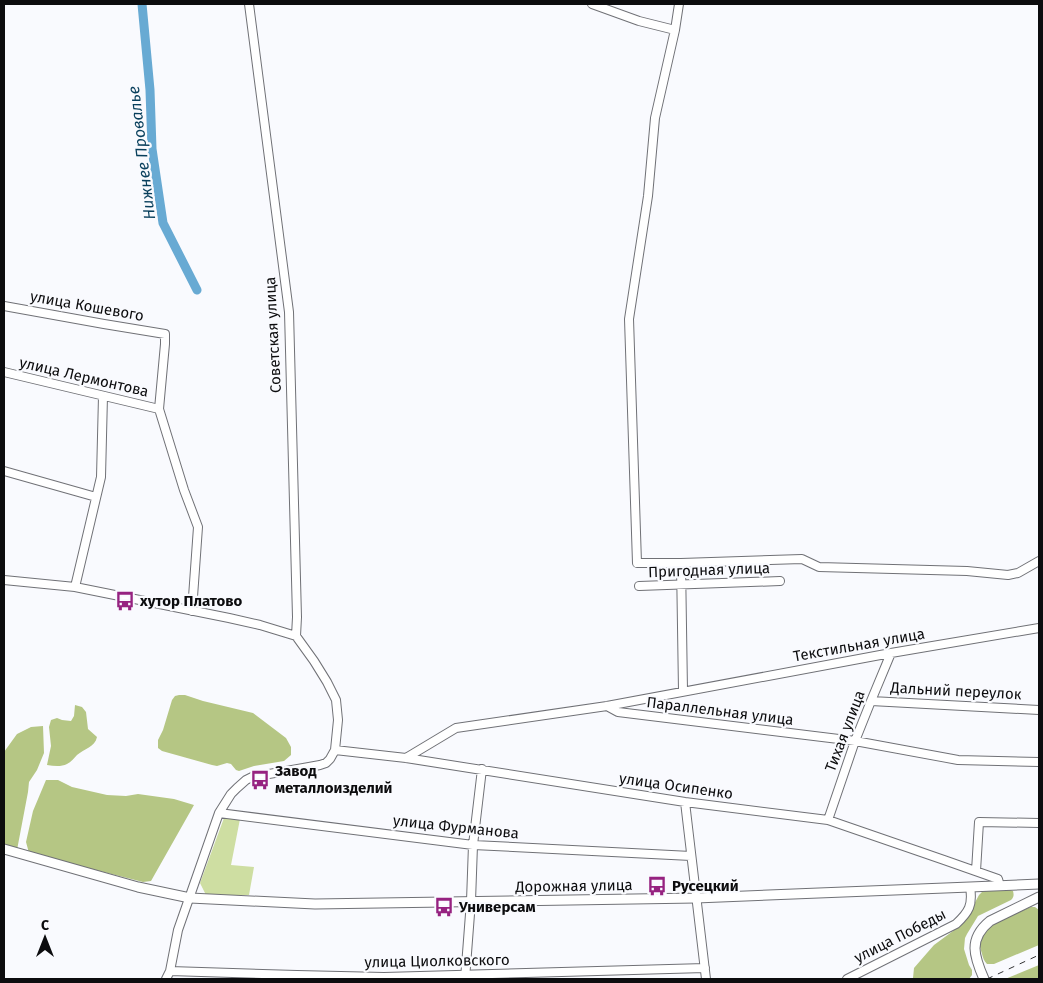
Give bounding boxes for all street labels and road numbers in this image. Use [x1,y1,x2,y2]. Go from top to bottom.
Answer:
street label: Советская улица [261,276,285,394]
street label: улица Кошевого [29,287,145,325]
street label: улица Лермонтова [18,353,150,401]
street label: Пригодная улица [648,559,770,581]
street label: Текстильная улица [792,625,926,665]
street label: Дальний переулок [889,679,1022,703]
street label: Тихая улица [821,688,869,774]
street label: Параллельная улица [645,693,795,729]
street label: улица Осипенко [618,769,734,803]
street label: улица Фурманова [392,811,520,843]
street label: Дорожная улица [514,876,633,896]
street label: улица Победы [851,905,949,967]
street label: улица Циолковского [364,951,510,971]

